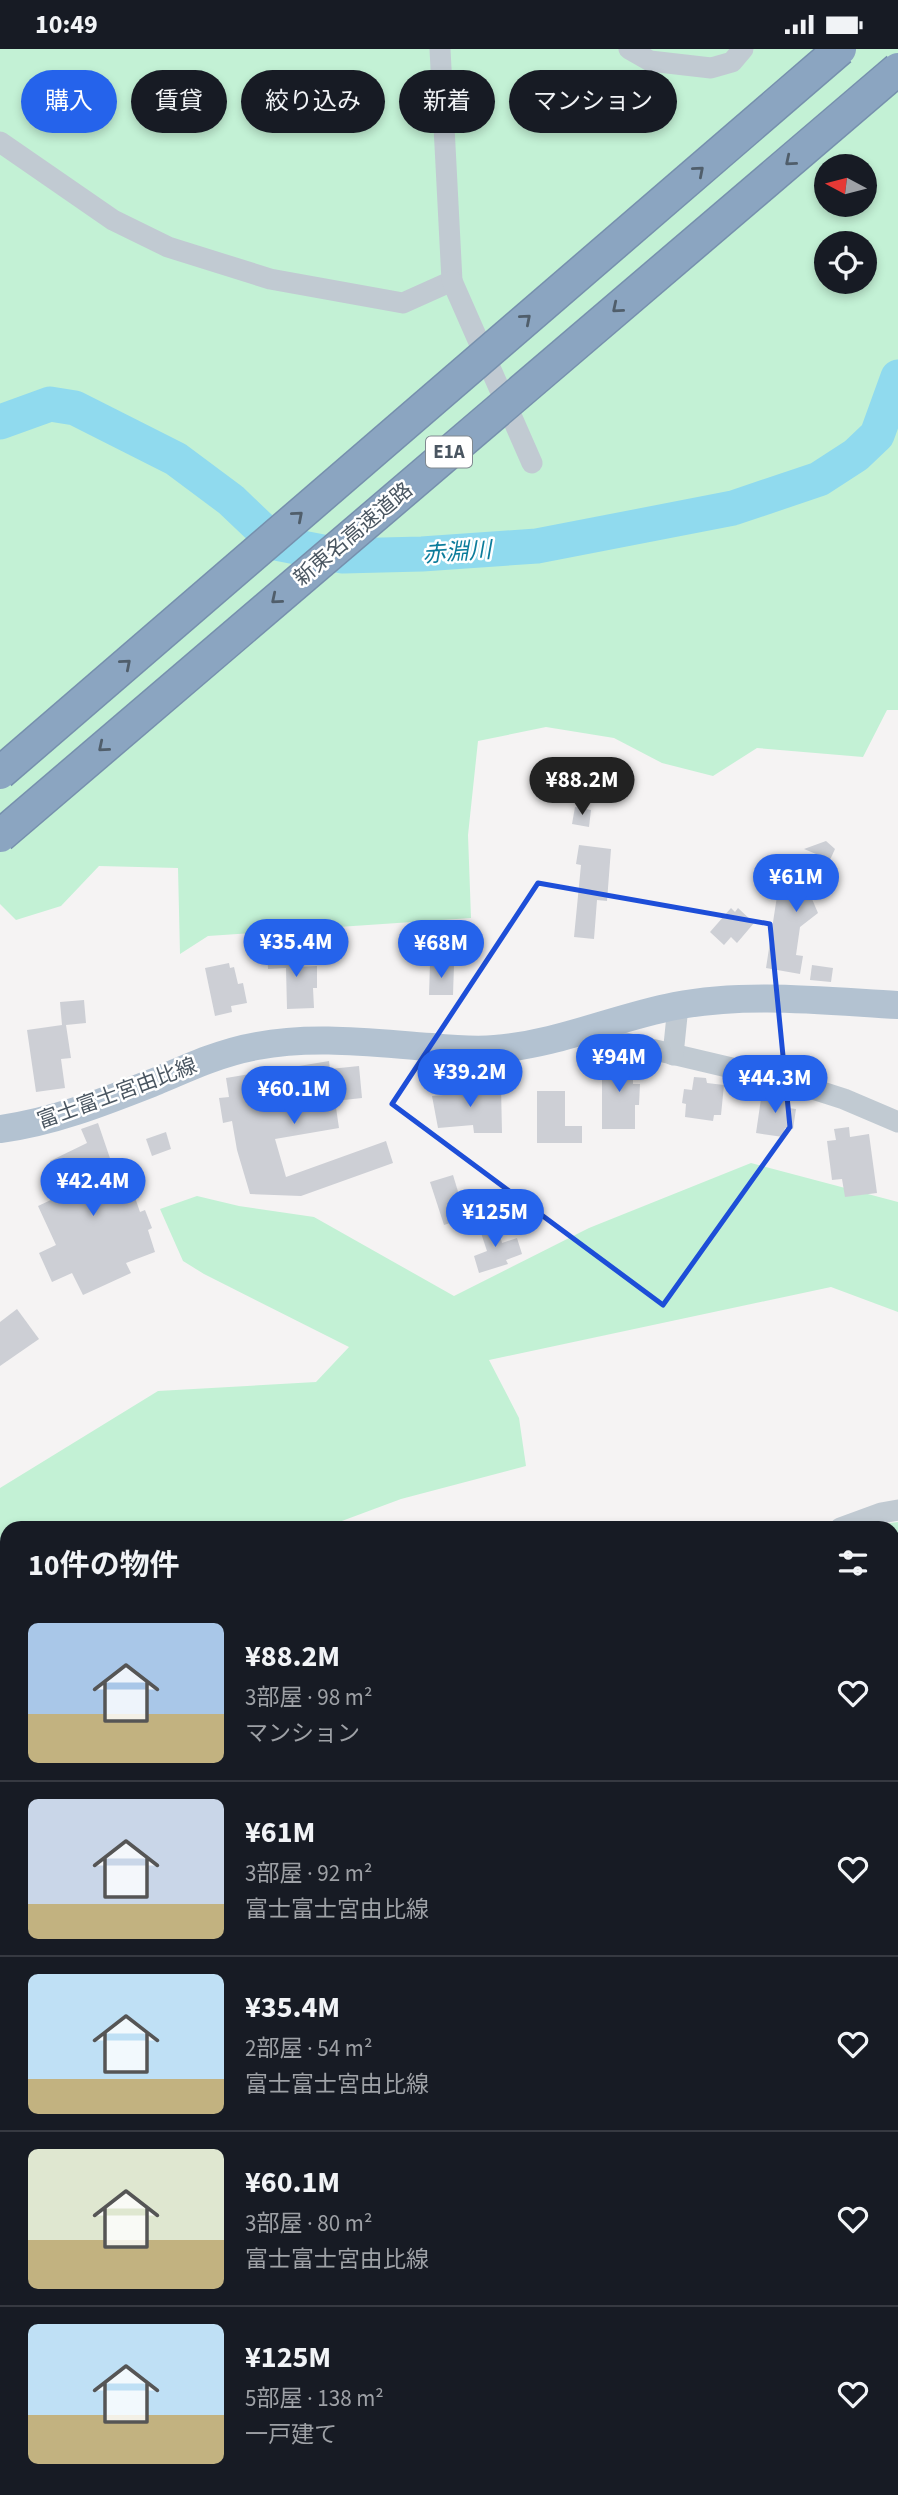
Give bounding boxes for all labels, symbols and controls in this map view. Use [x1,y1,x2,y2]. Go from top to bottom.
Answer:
text: 10:49 [35,6,98,43]
chip: 購入 [21,70,117,133]
chip: 賃貸 [131,70,227,133]
chip: 絞り込み [241,70,385,133]
chip: 新着 [399,70,495,133]
chip: マンション [509,70,677,133]
one-way arrow [785,153,798,165]
north arrow [814,154,877,217]
map controls [814,154,877,294]
one-way arrow [690,167,703,179]
button: locate [814,231,877,294]
one-way arrow [612,300,625,312]
one-way arrow [518,315,531,327]
road number: E1A [426,437,472,467]
street label: 新東名高速道路 [287,475,419,593]
one-way arrow [290,512,303,524]
water label: 赤淵川 [421,533,496,571]
one-way arrow [272,591,285,603]
one-way arrow [118,660,131,672]
one-way arrow [99,739,112,751]
pin: ¥88.2M [525,757,639,817]
text: ¥88.2M [545,763,619,796]
pin: ¥61M [755,855,837,914]
text: ¥61M [769,860,823,893]
pin: ¥35.4M [239,919,353,979]
pin: ¥68M [400,921,482,980]
text: ¥35.4M [259,925,333,958]
text: ¥68M [414,926,468,959]
pin: ¥94M [578,1035,660,1094]
text: ¥94M [592,1040,646,1073]
pin: ¥39.2M [413,1049,527,1109]
street label: 富士富士宮由比線 [33,1050,201,1136]
text: ¥39.2M [433,1055,507,1088]
pin: ¥44.3M [718,1055,832,1115]
text: ¥44.3M [738,1061,812,1094]
pin: ¥60.1M [237,1067,351,1126]
text: ¥60.1M [257,1072,331,1105]
pin: ¥42.4M [36,1159,150,1218]
text: ¥42.4M [56,1164,130,1197]
pin: ¥125M [446,1189,544,1249]
text: ¥125M [462,1195,528,1228]
text: 10件の物件 [28,1544,180,1587]
icon: filters [834,1544,872,1582]
text: ¥88.2M [245,1635,340,1678]
icon: home [84,1651,168,1735]
icon: heart [834,1674,872,1712]
text: 3部屋 · 98 m² [245,1681,372,1714]
text: マンション [245,1717,360,1750]
text: ¥61M [245,1811,315,1854]
icon: home [84,1827,168,1911]
icon: heart [834,1850,872,1888]
text: 3部屋 · 92 m² [245,1857,372,1890]
text: 富士富士宮由比線 [245,1893,429,1926]
text: ¥35.4M [245,1986,340,2029]
icon: home [84,2002,168,2086]
icon: heart [834,2025,872,2063]
text: 2部屋 · 54 m² [245,2032,372,2065]
text: 富士富士宮由比線 [245,2068,429,2101]
text: ¥60.1M [245,2161,340,2204]
icon: home [84,2177,168,2261]
icon: heart [834,2200,872,2238]
text: 3部屋 · 80 m² [245,2207,372,2240]
text: 富士富士宮由比線 [245,2243,429,2276]
text: ¥125M [245,2336,331,2379]
icon: home [84,2352,168,2436]
icon: heart [834,2375,872,2413]
text: 5部屋 · 138 m² [245,2382,384,2415]
text: 一戸建て [245,2418,337,2451]

